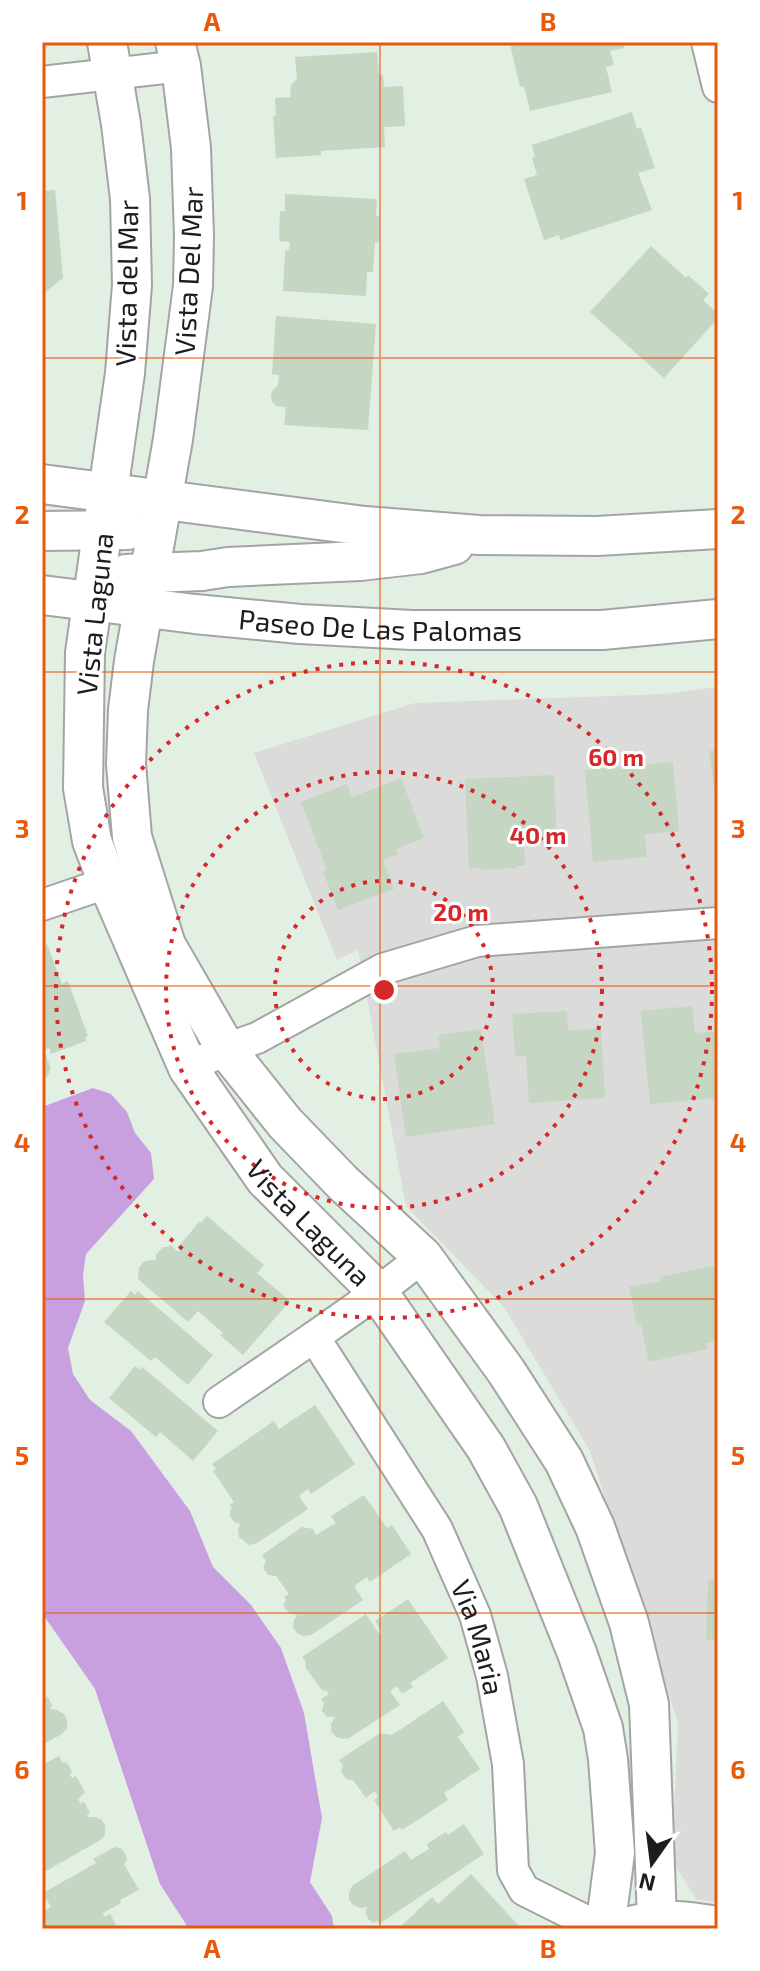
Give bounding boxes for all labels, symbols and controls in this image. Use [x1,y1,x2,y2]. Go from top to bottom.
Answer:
text: A [204,5,221,36]
text: B [540,5,556,36]
text: 1 [16,184,28,215]
text: 1 [732,184,744,215]
street label: Vista Del Mar [167,186,209,356]
street label: Vista del Mar [108,199,144,367]
text: 2 [14,498,30,529]
text: 2 [730,498,746,529]
street label: Vista Laguna [69,531,119,697]
street label: Paseo De Las Palomas [237,601,522,647]
text: 60 m [588,742,644,771]
text: 3 [15,812,29,843]
text: 3 [731,812,745,843]
text: 40 m [510,820,566,849]
text: 20 m [433,897,489,926]
centre of rings [370,976,398,1004]
text: 4 [14,1126,30,1157]
text: 4 [730,1126,746,1157]
street label: Vista Laguna [240,1153,379,1293]
text: 5 [15,1439,29,1470]
text: 5 [731,1439,745,1470]
street label: Via Maria [445,1575,512,1698]
text: 6 [14,1753,30,1784]
text: 6 [730,1753,746,1784]
north arrow [612,1823,692,1903]
text: N [636,1869,658,1898]
text: A [204,1932,221,1963]
text: B [540,1932,556,1963]

